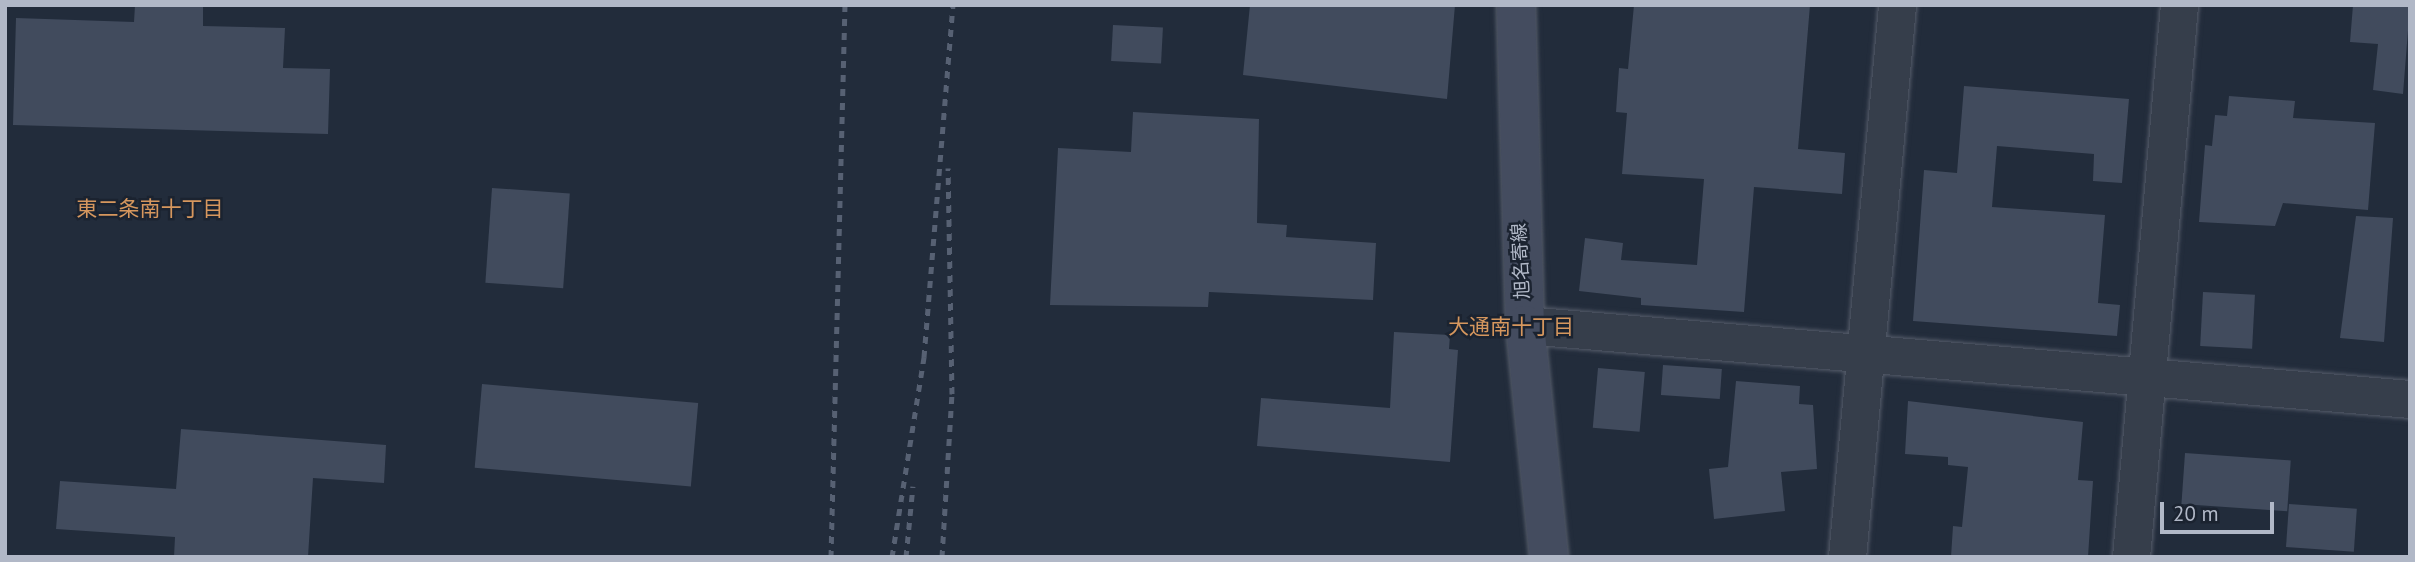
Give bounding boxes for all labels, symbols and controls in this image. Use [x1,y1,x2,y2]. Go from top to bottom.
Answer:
district label: 東二条南十丁目 [77,196,223,222]
street label: 旭名寄線 [1508,222,1534,300]
district label: 大通南十丁目 [1448,314,1574,340]
scale bar [2163,489,2277,532]
text: 20 m [2173,500,2219,527]

